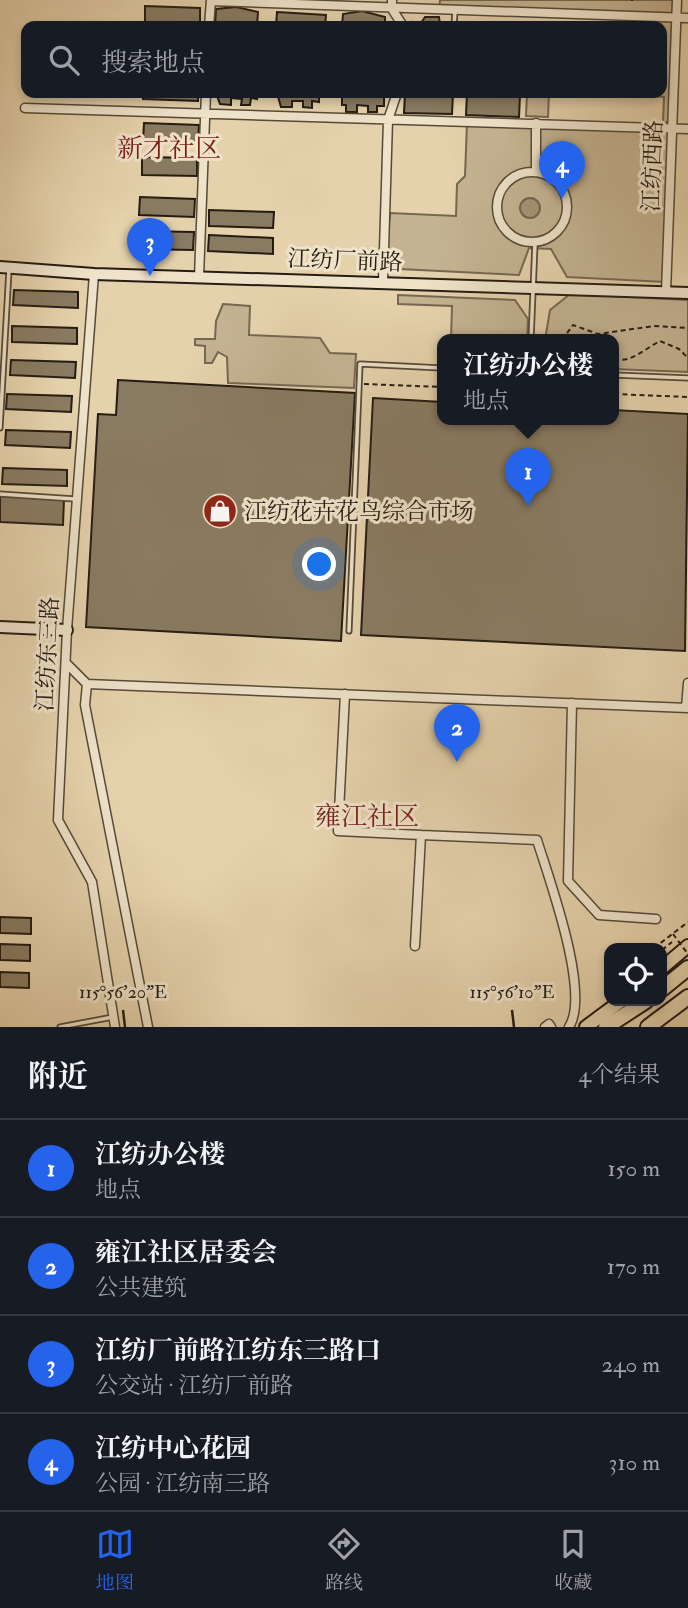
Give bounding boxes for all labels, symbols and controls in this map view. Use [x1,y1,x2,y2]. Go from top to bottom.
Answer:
search box [21,21,667,98]
icon: search [45,41,83,79]
text: 搜索地点 [101,47,205,79]
street label: 江纺西路 [636,120,669,212]
district label: 新才社区 [117,133,221,165]
pin: 4 [539,141,585,199]
pin: 3 [127,218,173,276]
street label: 江纺厂前路 [287,244,403,277]
popup [437,334,619,425]
text: 江纺办公楼 [463,350,593,382]
text: 地点 [463,386,509,415]
pin: 1 [505,448,551,506]
shop icon: 江纺花卉花鸟综合市场 [201,492,239,530]
place label: 江纺花卉花鸟综合市场 [244,497,474,526]
your location [302,547,336,581]
street label: 江纺东三路 [30,596,65,712]
pin: 2 [434,704,480,762]
district label: 雍江社区 [315,801,419,833]
map controls [604,943,667,1006]
button: locate [604,943,667,1006]
text: 115°56'20"E [79,981,167,1004]
text: 115°56'10"E [470,981,555,1004]
text: 附近 [28,1058,88,1095]
text: 4个结果 [579,1060,660,1089]
text: 江纺办公楼 [95,1139,225,1171]
text: 1 [47,1154,55,1183]
text: 150 m [607,1154,660,1183]
text: 地点 [95,1175,141,1204]
text: 雍江社区居委会 [95,1237,277,1269]
text: 2 [45,1252,57,1281]
text: 170 m [607,1252,660,1281]
text: 公共建筑 [95,1273,187,1302]
text: 江纺厂前路江纺东三路口 [95,1335,381,1367]
text: 3 [47,1350,55,1379]
text: 240 m [601,1350,660,1379]
text: 公交站 · 江纺厂前路 [95,1371,293,1400]
text: 江纺中心花园 [95,1433,251,1465]
text: 4 [45,1448,57,1477]
text: 310 m [609,1448,660,1477]
text: 公园 · 江纺南三路 [95,1469,270,1498]
tab: 地图 [96,1525,134,1595]
tab: 路线 [325,1525,363,1595]
tab: 收藏 [554,1525,592,1595]

